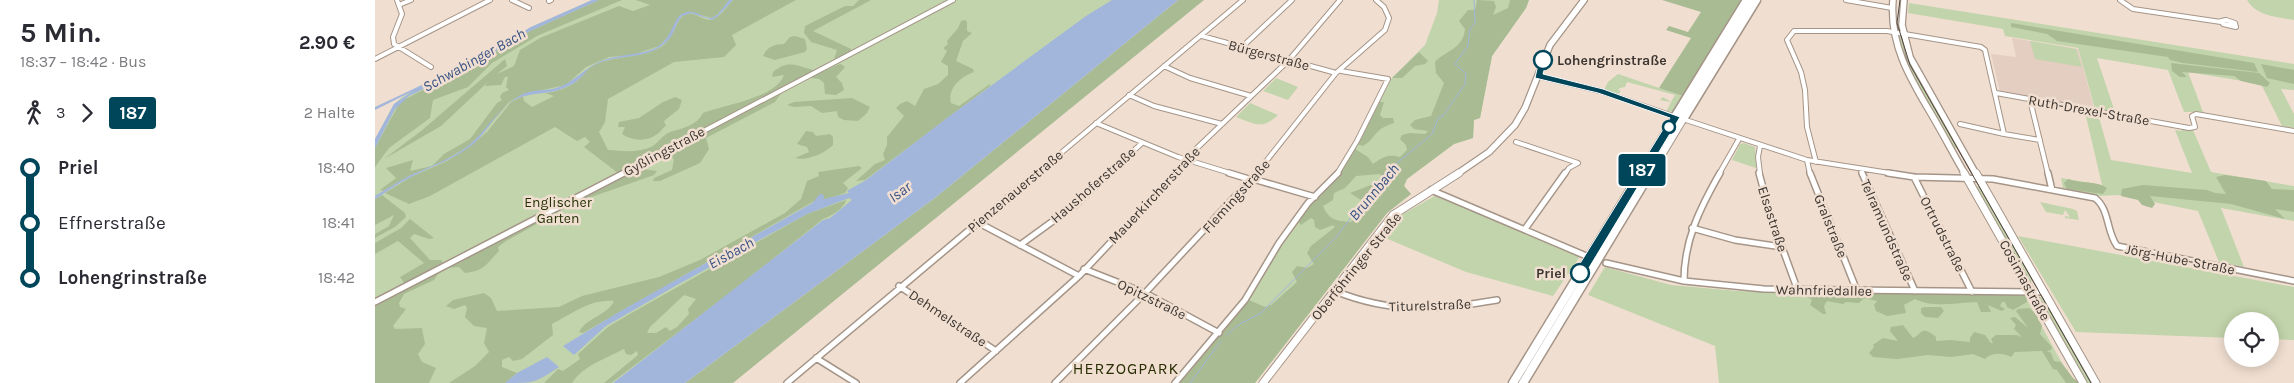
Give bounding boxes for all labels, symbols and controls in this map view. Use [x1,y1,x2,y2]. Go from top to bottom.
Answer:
text: 5 Min. [20,16,101,49]
water label: Schwabinger Bach [419,24,529,96]
text: 2.90 € [299,32,355,54]
street label: Bürgerstraße [1226,36,1311,74]
marker: Lohengrinstraße [1533,50,1553,70]
text: 18:37 – 18:42 · Bus [20,52,146,71]
place label: Lohengrinstraße [1557,52,1667,69]
street label: Ruth-Drexel-Straße [2027,91,2151,130]
icon: walk [20,99,48,127]
icon: forward [73,99,101,127]
text: 187 [119,102,146,124]
text: 3 [56,103,65,122]
text: 2 Halte [304,103,355,122]
unlabelled marker [1662,120,1676,134]
street label: Gyßlingstraße [621,123,708,180]
street label: Mauerkircherstraße [1105,143,1204,247]
street label: Haushoferstraße [1047,144,1139,227]
street label: Pienzenauerstraße [964,146,1067,236]
line badge: 187 [1613,154,1671,186]
street label: Flemingstraße [1199,156,1274,237]
text: Priel [58,157,99,179]
text: 18:40 [318,158,355,177]
text: 187 [1628,159,1656,181]
water label: Brunnbach [1345,160,1403,224]
water label: Isar [885,177,916,206]
street label: Telramundstraße [1857,177,1917,284]
street label: Elsastraße [1754,184,1791,254]
street label: Gralstraße [1810,192,1851,260]
park label: Englischer Garten [524,194,593,227]
street label: Ortrudstraße [1916,194,1969,275]
street label: Oberföhringer Straße [1308,209,1405,324]
text: Effnerstraße [58,212,166,234]
text: 18:41 [322,213,355,232]
water label: Eisbach [705,233,757,273]
street label: Cosimastraße [1995,237,2054,324]
street label: Jörg-Hube-Straße [2124,241,2236,278]
marker: Priel [1570,263,1590,283]
place label: Priel [1536,265,1566,282]
text: Lohengrinstraße [58,267,207,289]
text: 18:42 [318,268,355,287]
street label: Opitzstraße [1115,275,1189,323]
street label: Wahnfriedallee [1776,281,1872,300]
street label: Dehmelstraße [906,286,990,351]
street label: Titurelstraße [1389,296,1471,315]
map controls [2224,312,2279,367]
button: locate [2224,312,2279,367]
district label: HERZOGPARK [1073,359,1179,378]

